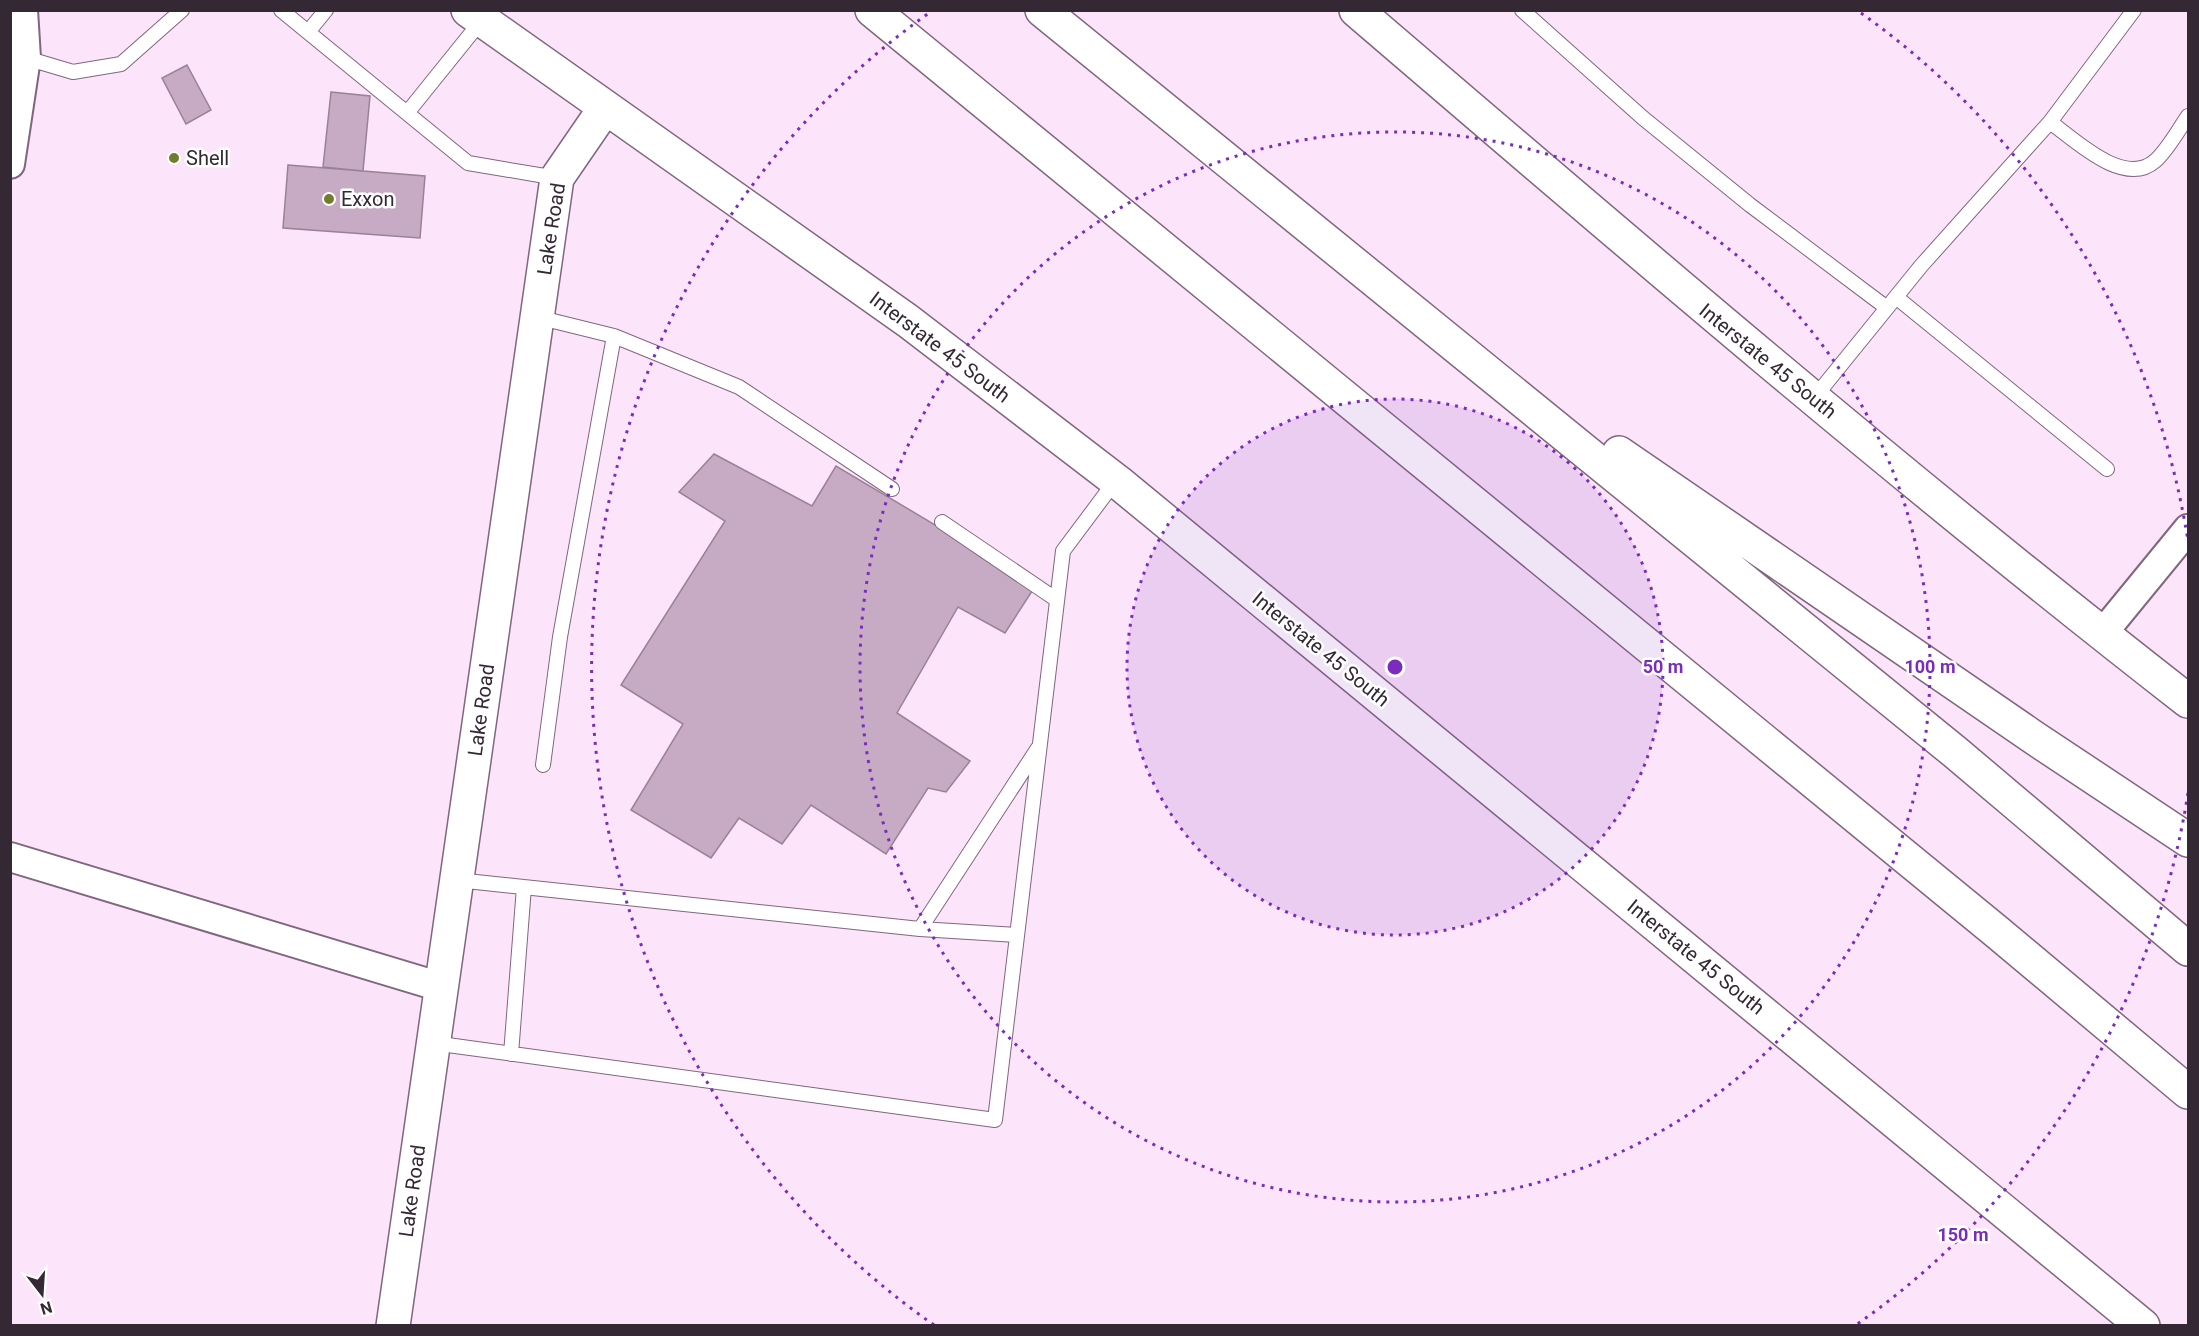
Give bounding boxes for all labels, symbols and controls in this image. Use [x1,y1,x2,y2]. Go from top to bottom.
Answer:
place label: Shell [186,146,229,170]
marker: Shell [167,151,181,165]
street label: Lake Road [532,181,570,277]
place label: Exxon [341,187,394,211]
marker: Exxon [322,192,336,206]
street label: Interstate 45 South [865,286,1015,408]
street label: Interstate 45 South [1695,298,1841,424]
street label: Interstate 45 South [1248,586,1394,712]
text: 50 m [1643,656,1683,677]
text: 100 m [1904,656,1956,677]
centre of rings [1385,657,1405,677]
street label: Lake Road [463,662,499,758]
street label: Interstate 45 South [1623,894,1769,1020]
street label: Lake Road [394,1143,430,1239]
text: 150 m [1937,1224,1989,1245]
north arrow [12,1264,72,1324]
text: N [38,1297,54,1319]

